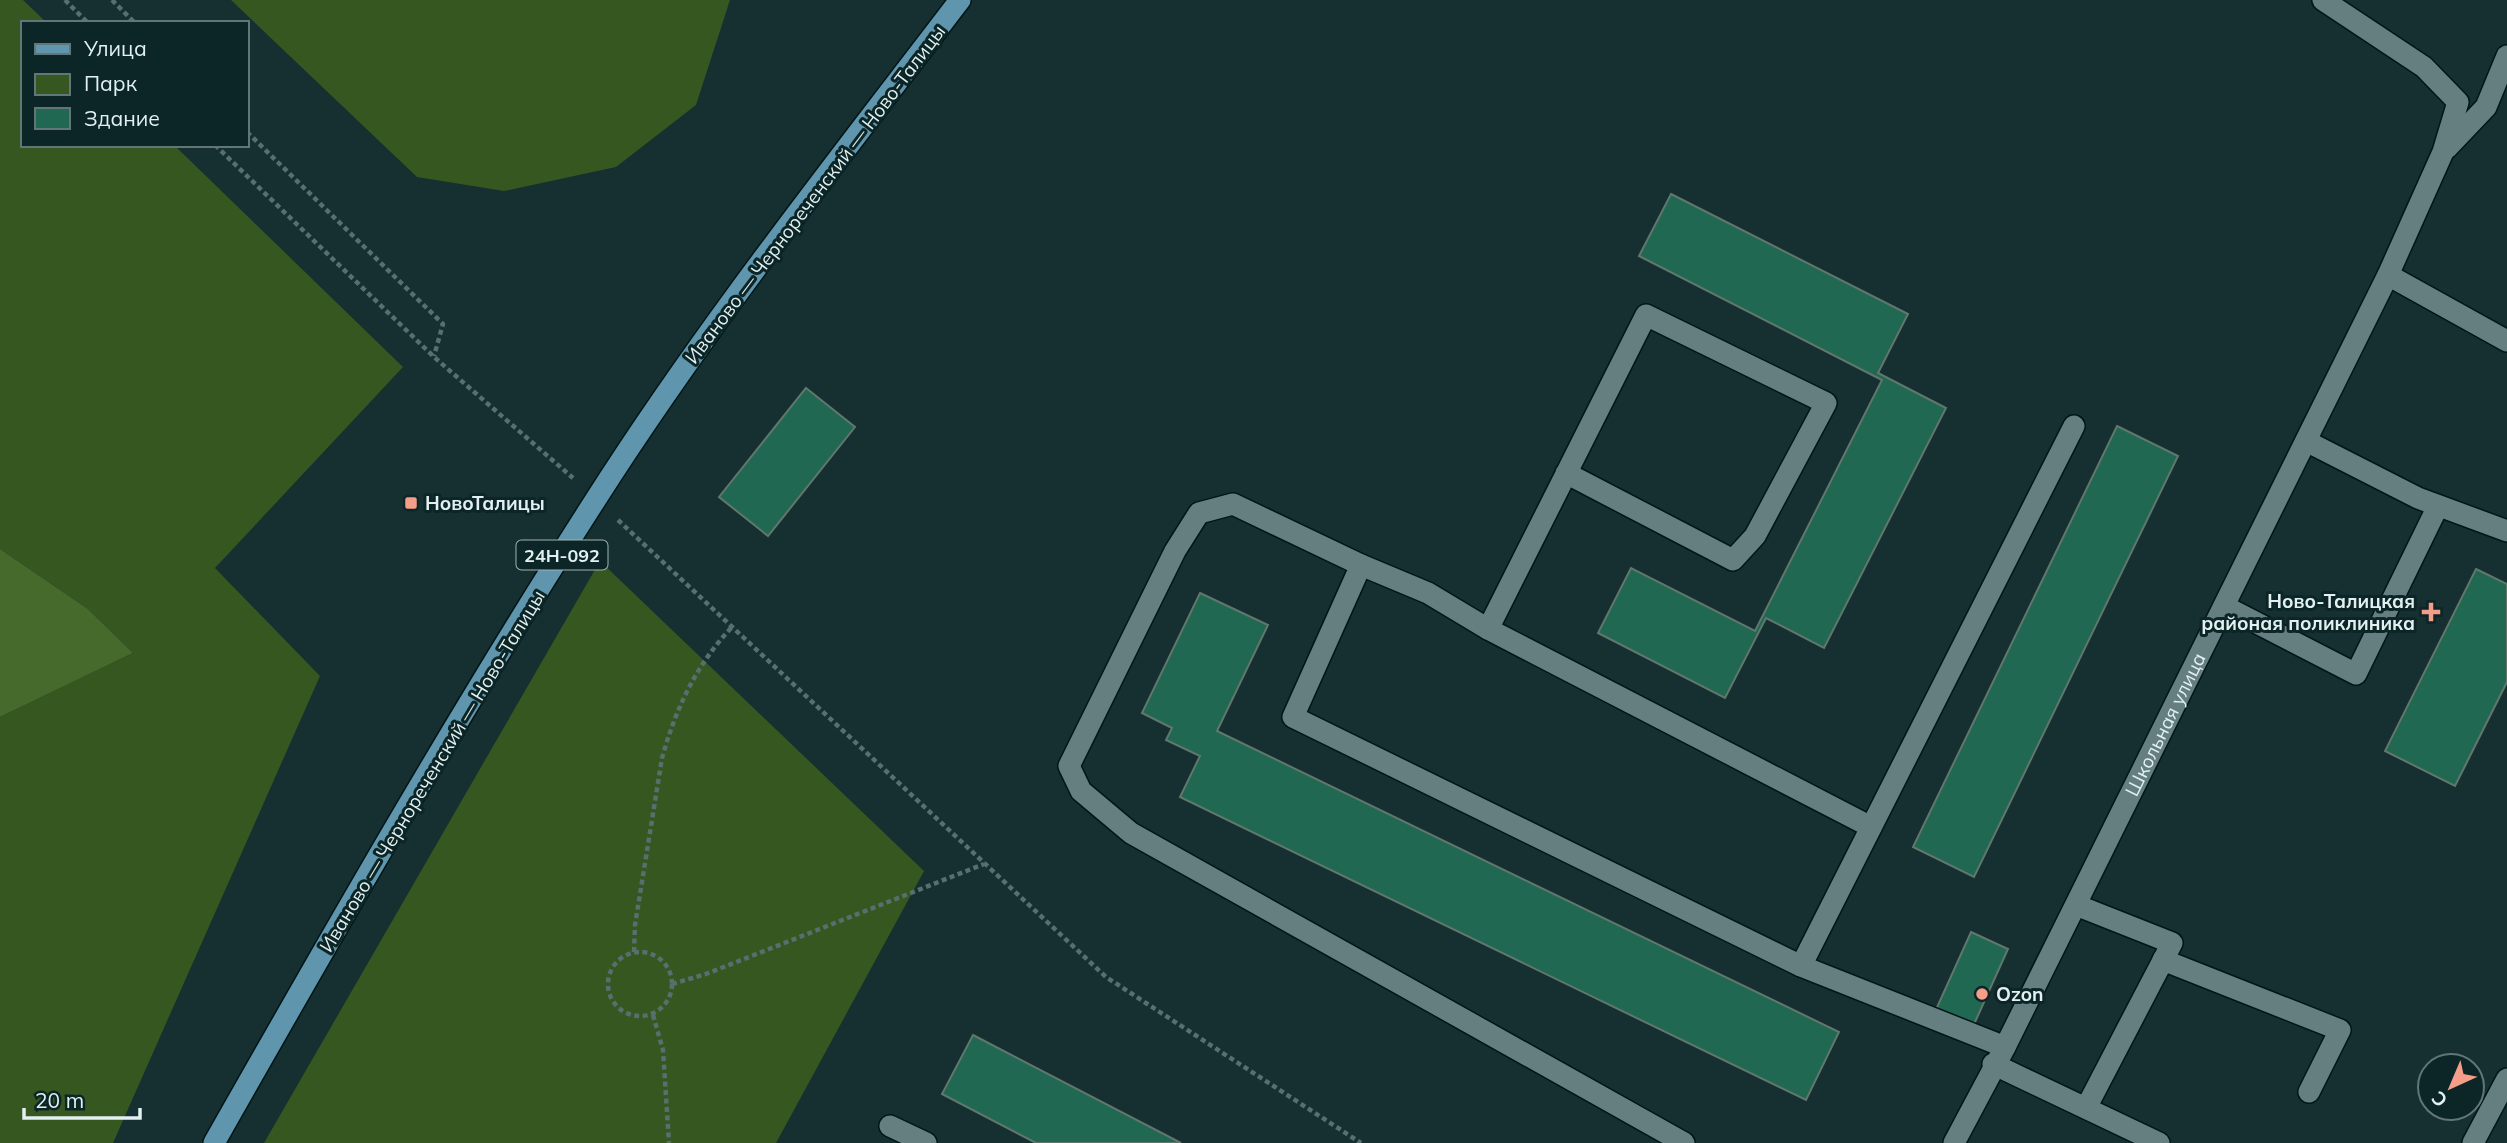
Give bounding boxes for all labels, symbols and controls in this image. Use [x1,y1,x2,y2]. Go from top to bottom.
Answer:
street label: Иваново — Чернореченский — Ново-Талицы [680,20,950,368]
legend [21,21,248,147]
text: Улица [83,35,147,61]
text: Парк [84,70,138,96]
text: Здание [84,105,160,131]
place label: НовоТалицы [425,491,545,515]
marker: НовоТалицы [403,495,419,511]
road number: 24Н-092 [516,540,608,570]
street label: Иваново — Чернореченский — Ново-Талицы [314,586,550,956]
place label: Ново-Талицкая районая поликлиника [2201,589,2415,635]
marker: Ново-Талицкая районая поликлиника [2421,602,2441,622]
street label: Школьная улица [2119,649,2211,800]
place label: Ozon [1996,982,2043,1006]
marker: Ozon [1974,986,1990,1002]
north arrow [2416,1052,2486,1122]
scale bar [24,1076,140,1120]
text: С [2426,1086,2452,1112]
text: 20 m [35,1087,84,1113]

